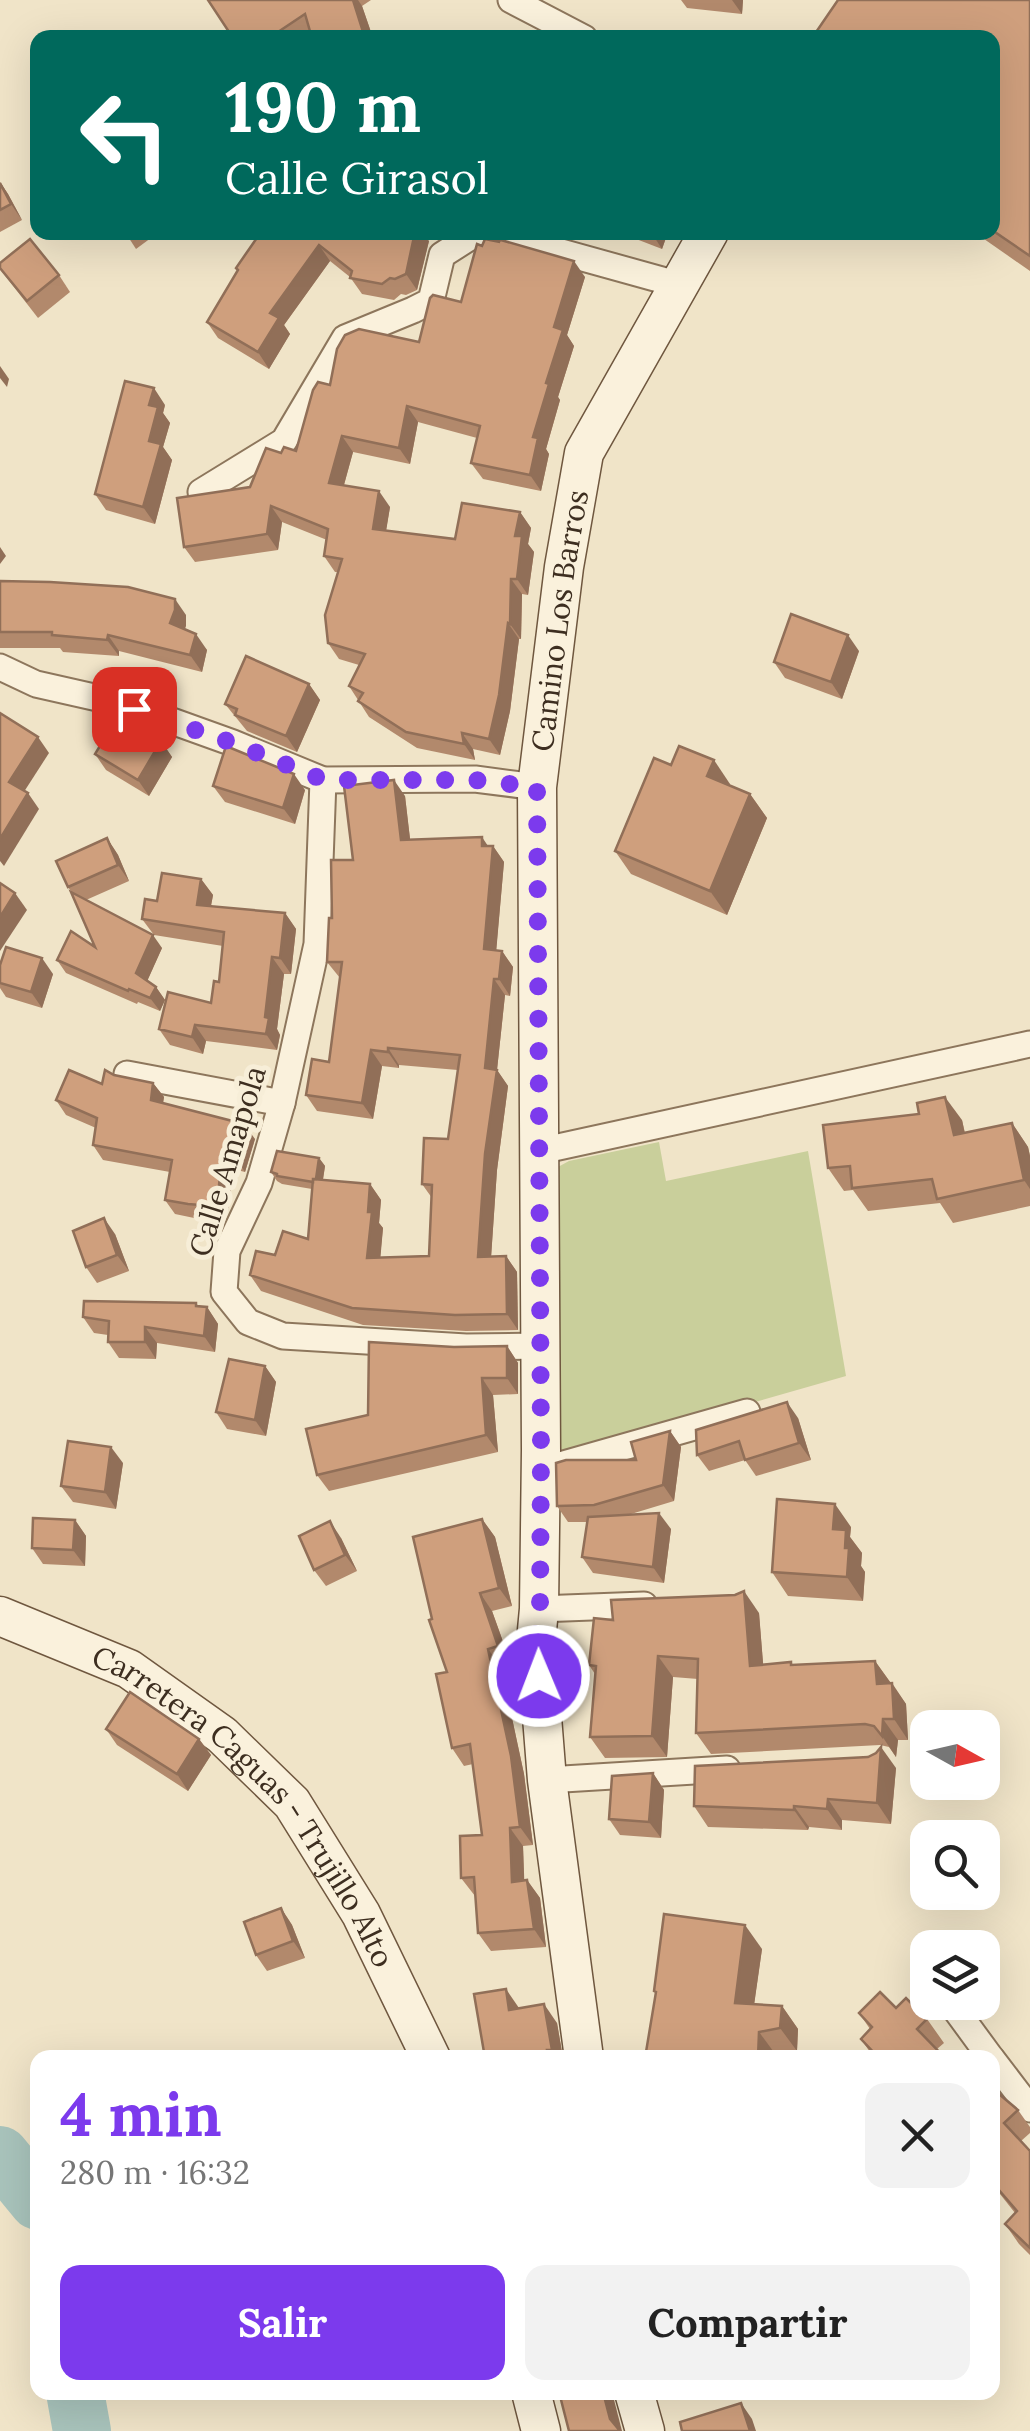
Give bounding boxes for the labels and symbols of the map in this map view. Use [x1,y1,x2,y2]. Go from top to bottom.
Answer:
street label: Camino Los Barros [523,487,596,753]
pin [92,667,177,752]
street label: Calle Amapola [180,1061,274,1261]
position arrow [487,1624,591,1728]
street label: Carretera Caguas - Trujillo Alto [87,1637,403,1973]
north arrow [910,1710,1000,1800]

